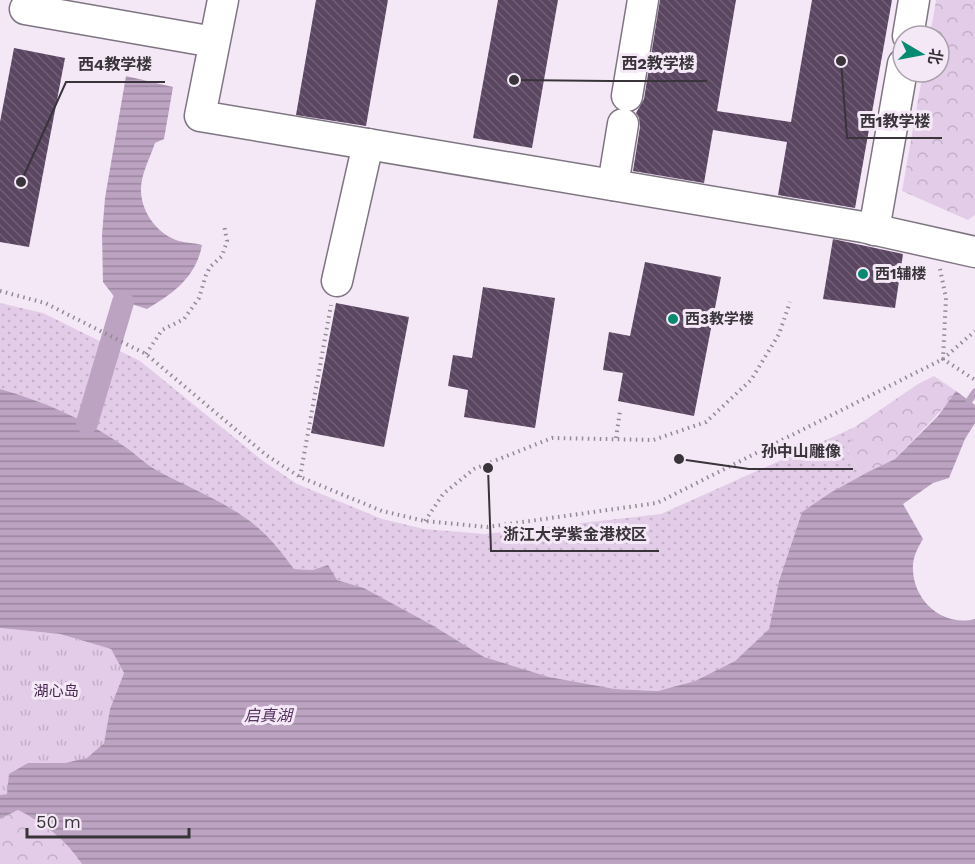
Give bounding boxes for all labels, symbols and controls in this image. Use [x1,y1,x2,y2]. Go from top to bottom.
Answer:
north arrow [891,24,951,84]
callout: 西2教学楼 [610,47,707,81]
text: 北 [925,47,946,66]
callout: 西4教学楼 [66,48,165,82]
text: 西2教学楼 [621,54,695,73]
text: 西4教学楼 [78,55,152,74]
callout: 西1教学楼 [847,104,942,138]
text: 西1教学楼 [860,112,930,131]
place label: 西1辅楼 [875,265,926,283]
marker: 西1辅楼 [856,267,870,281]
place label: 西3教学楼 [685,310,754,328]
marker: 西3教学楼 [666,312,680,326]
callout: 孙中山雕像 [749,435,853,469]
text: 孙中山雕像 [761,442,841,461]
callout: 浙江大学紫金港校区 [491,517,659,551]
text: 浙江大学紫金港校区 [503,525,647,544]
park label: 湖心岛 [33,682,79,700]
water label: 启真湖 [244,706,295,725]
scale bar [27,801,189,839]
text: 50 m [36,811,81,832]

